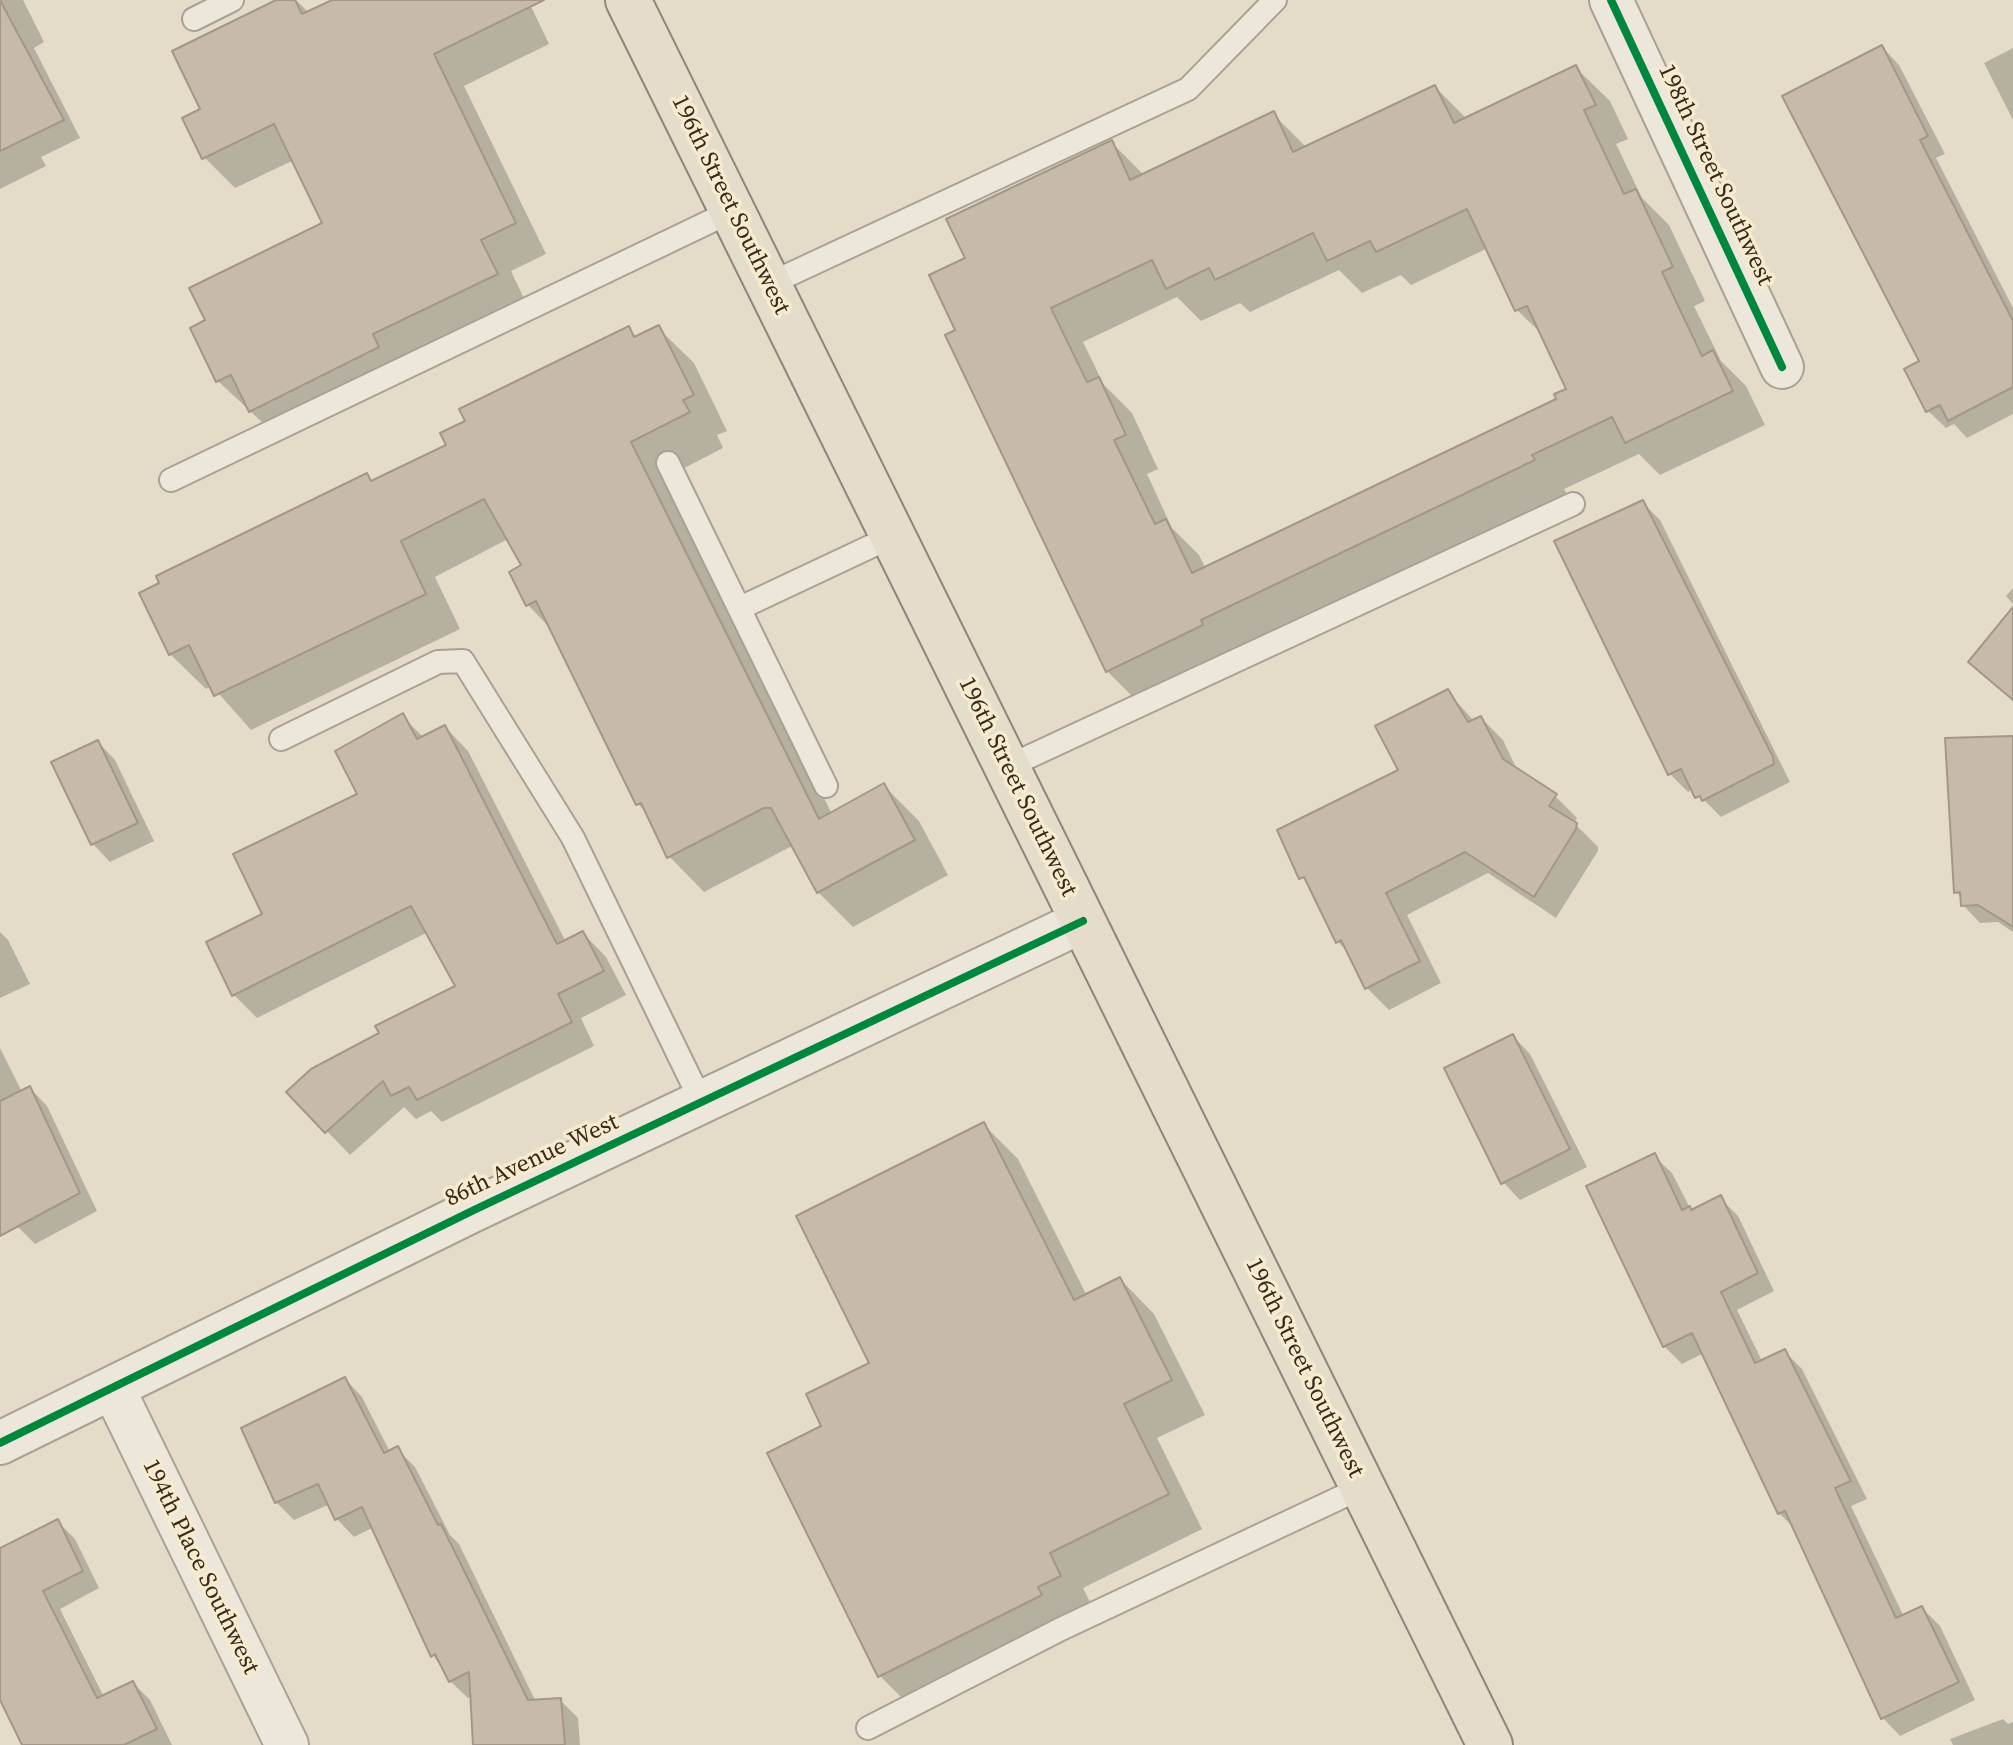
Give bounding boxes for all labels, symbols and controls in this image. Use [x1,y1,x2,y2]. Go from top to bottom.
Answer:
street label: 198th Street Southwest [1651,60,1779,290]
street label: 196th Street Southwest [664,91,796,319]
street label: 196th Street Southwest [951,673,1083,901]
street label: 86th Avenue West [441,1108,623,1214]
street label: 196th Street Southwest [1238,1254,1370,1482]
street label: 194th Place Southwest [135,1455,265,1679]

